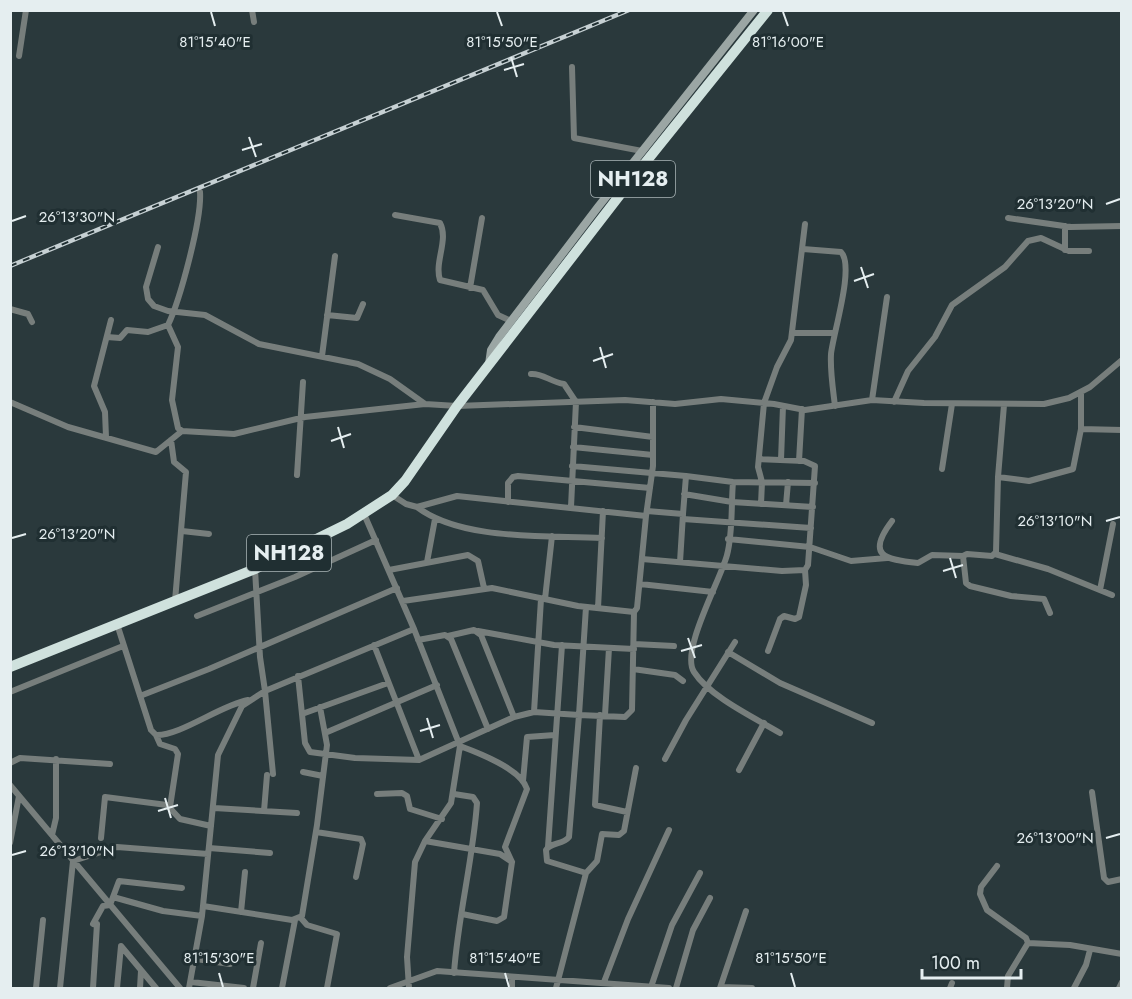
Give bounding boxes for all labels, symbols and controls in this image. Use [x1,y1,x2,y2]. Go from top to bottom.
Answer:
text: 81°15'40"E [179,31,251,53]
text: 81°15'50"E [466,31,538,53]
text: 81°16'00"E [752,31,824,53]
road number: NH128 [591,161,675,197]
text: 26°13'20"N [1017,193,1093,215]
text: 26°13'30"N [39,206,115,228]
text: 26°13'10"N [1018,510,1092,532]
text: 26°13'20"N [39,523,115,545]
road number: NH128 [247,535,331,571]
text: 26°13'00"N [1016,827,1094,849]
text: 26°13'10"N [40,840,114,862]
scale bar [922,942,1021,980]
text: 81°15'30"E [183,947,255,969]
text: 81°15'40"E [469,947,541,969]
text: 81°15'50"E [755,947,827,969]
text: 100 m [931,950,980,976]

